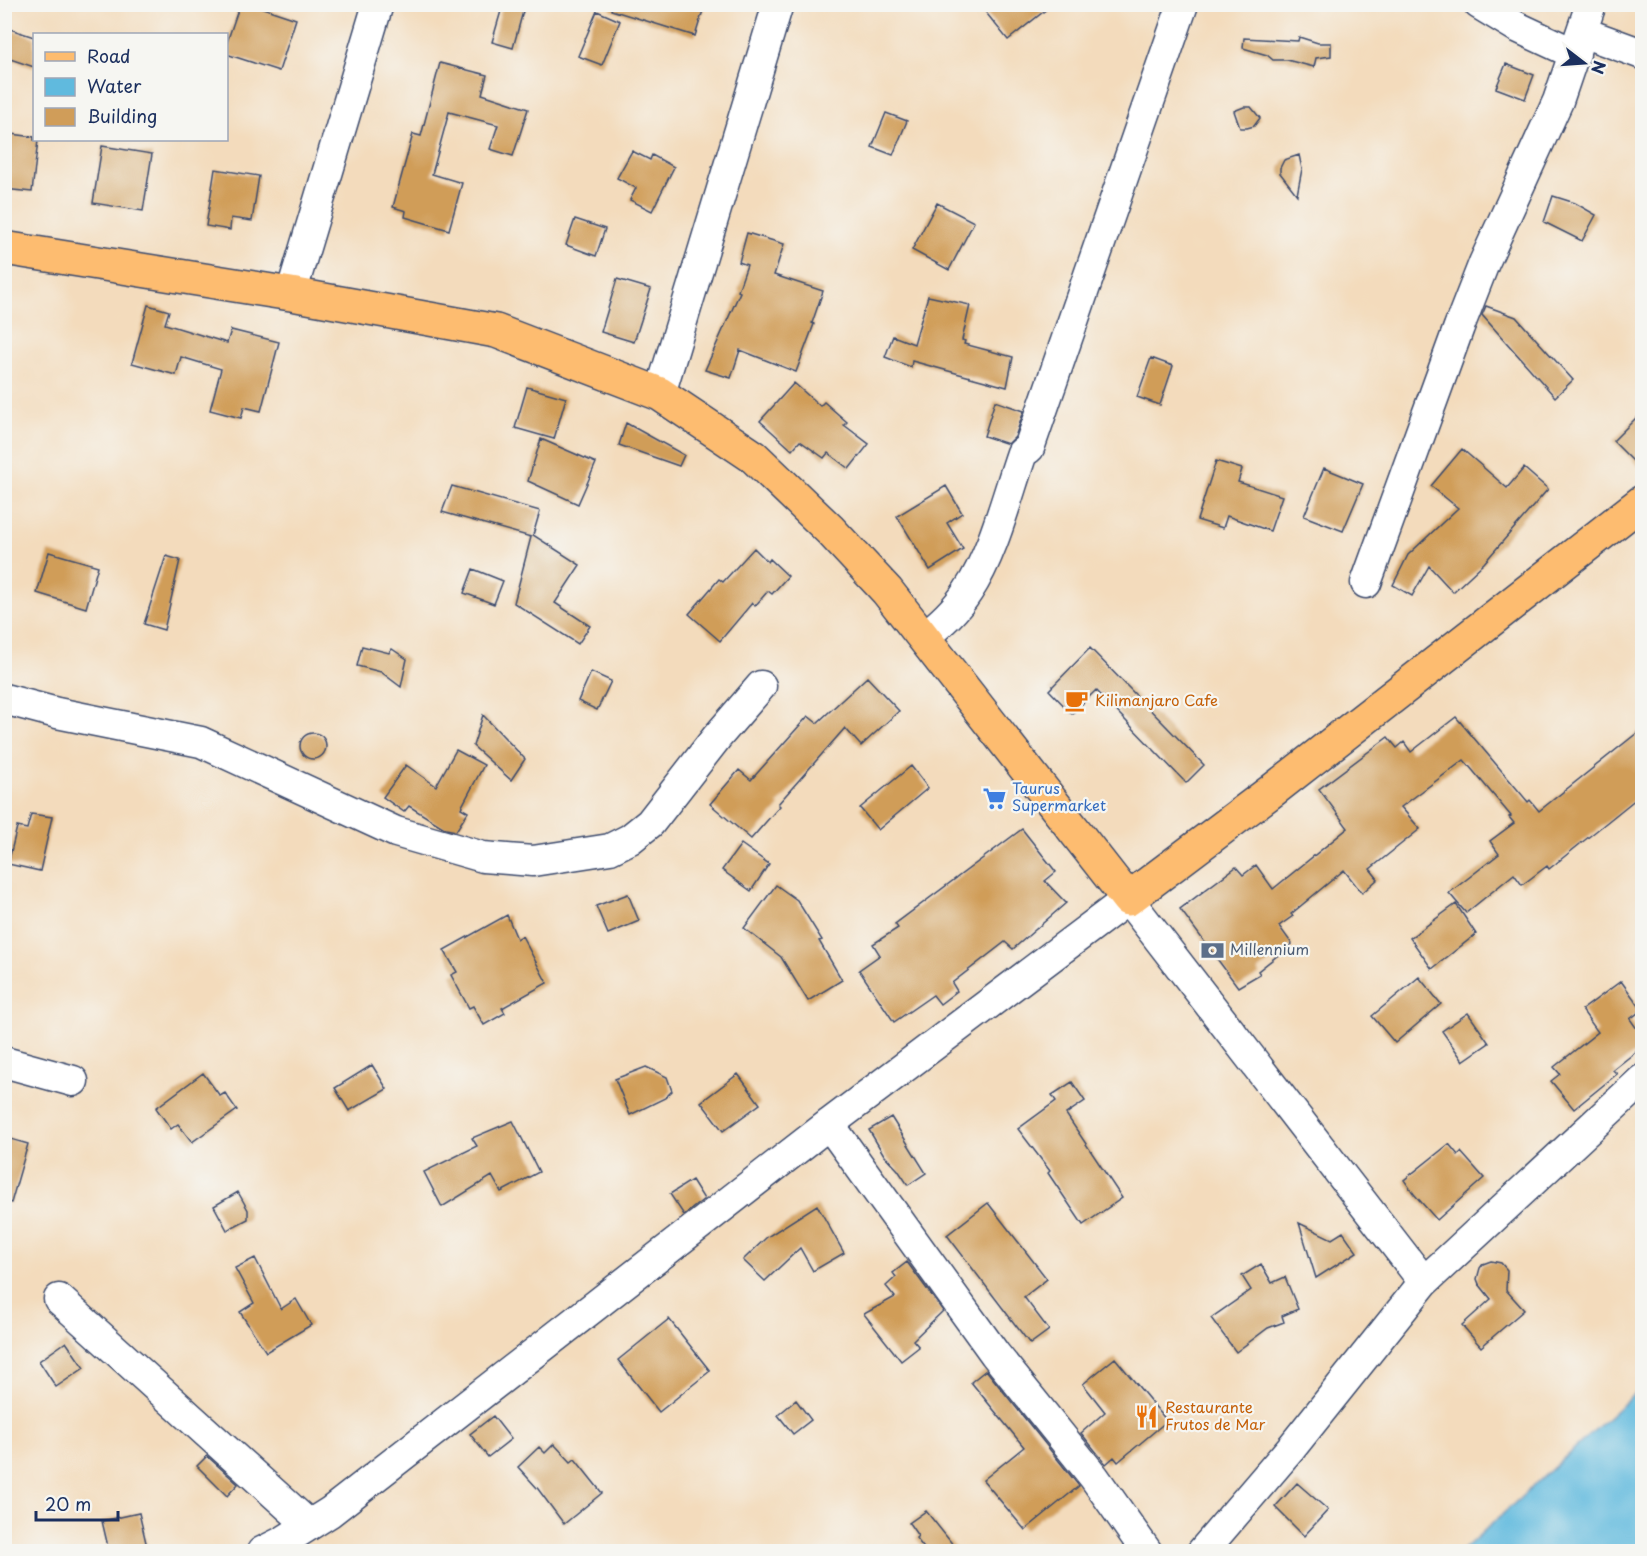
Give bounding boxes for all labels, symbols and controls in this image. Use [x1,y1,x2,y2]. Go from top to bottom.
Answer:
legend [33,33,228,141]
north arrow [1554,33,1614,93]
text: Road [87,42,131,69]
text: N [1586,58,1613,77]
text: Water [87,72,142,99]
text: Building [87,102,157,129]
cafe icon: Kilimanjaro Cafe [1064,688,1090,714]
place label: Kilimanjaro Cafe [1095,688,1218,711]
place label: Taurus Supermarket [1012,776,1106,816]
supermarket icon: Taurus Supermarket [981,785,1007,811]
bank icon: Millennium [1199,937,1225,963]
place label: Millennium [1230,937,1309,960]
place label: Restaurante Frutos de Mar [1165,1395,1266,1435]
restaurant icon: Restaurante Frutos de Mar [1134,1404,1160,1430]
scale bar [36,1484,118,1522]
text: 20 m [45,1490,91,1517]

